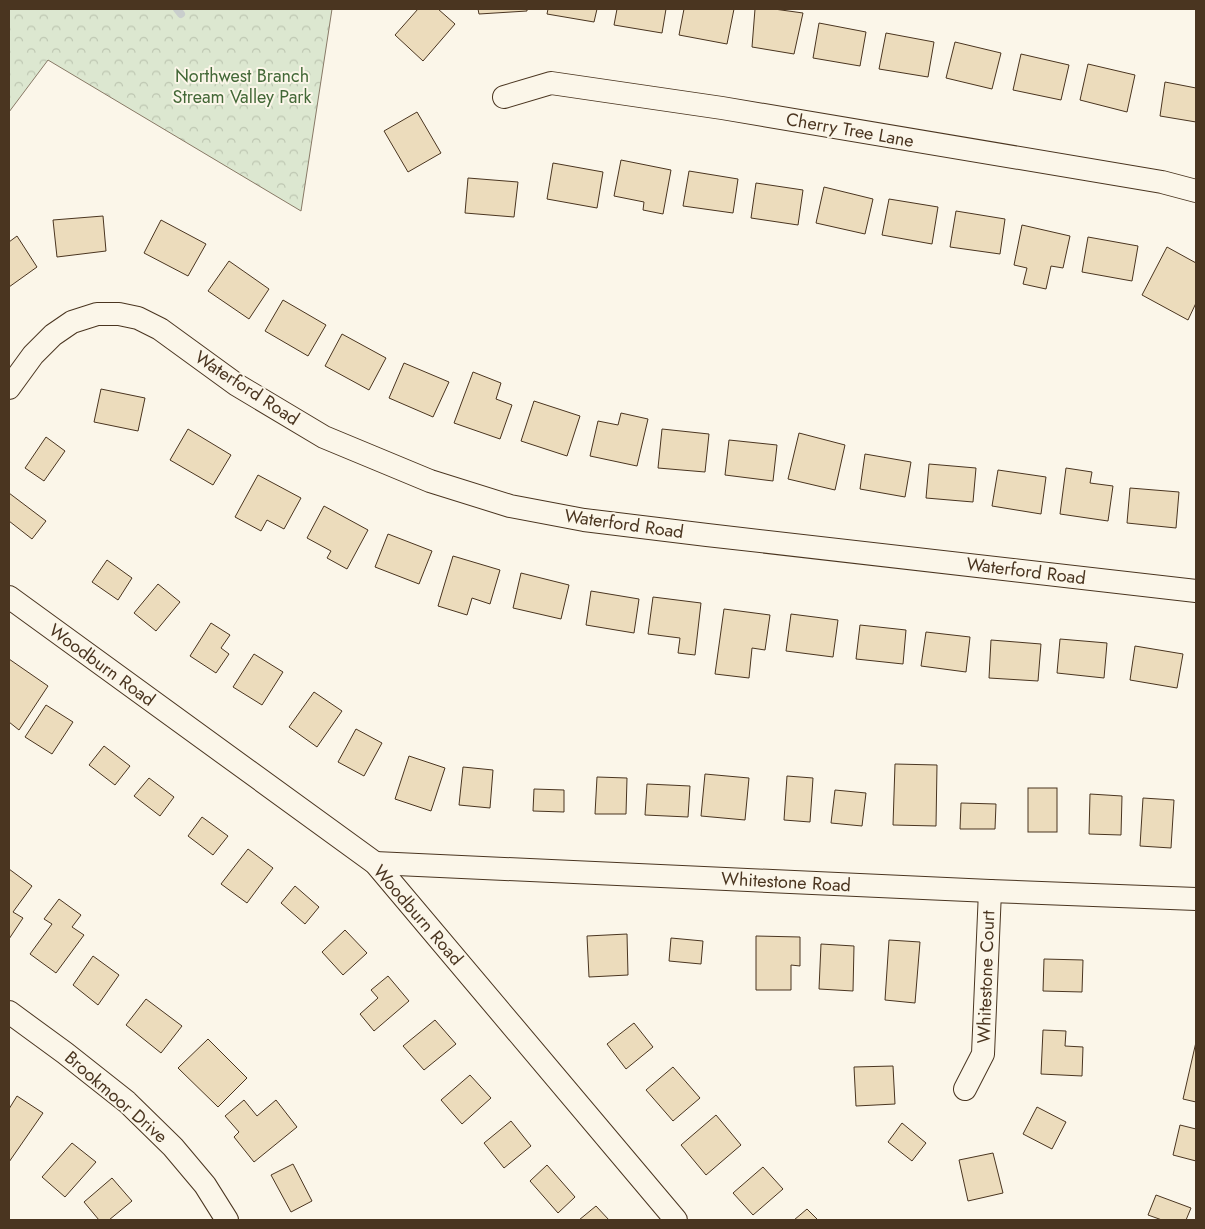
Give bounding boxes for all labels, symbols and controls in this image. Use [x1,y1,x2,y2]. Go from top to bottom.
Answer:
park label: Northwest Branch Stream Valley Park [173,63,312,110]
street label: Cherry Tree Lane [784,106,916,154]
street label: Waterford Road [190,344,304,432]
street label: Waterford Road [563,503,685,545]
street label: Waterford Road [965,551,1087,591]
street label: Woodburn Road [43,617,161,713]
street label: Woodburn Road [367,859,469,971]
street label: Whitestone Road [720,866,852,898]
street label: Whitestone Court [971,909,1001,1044]
street label: Brookmoor Drive [59,1045,173,1149]

